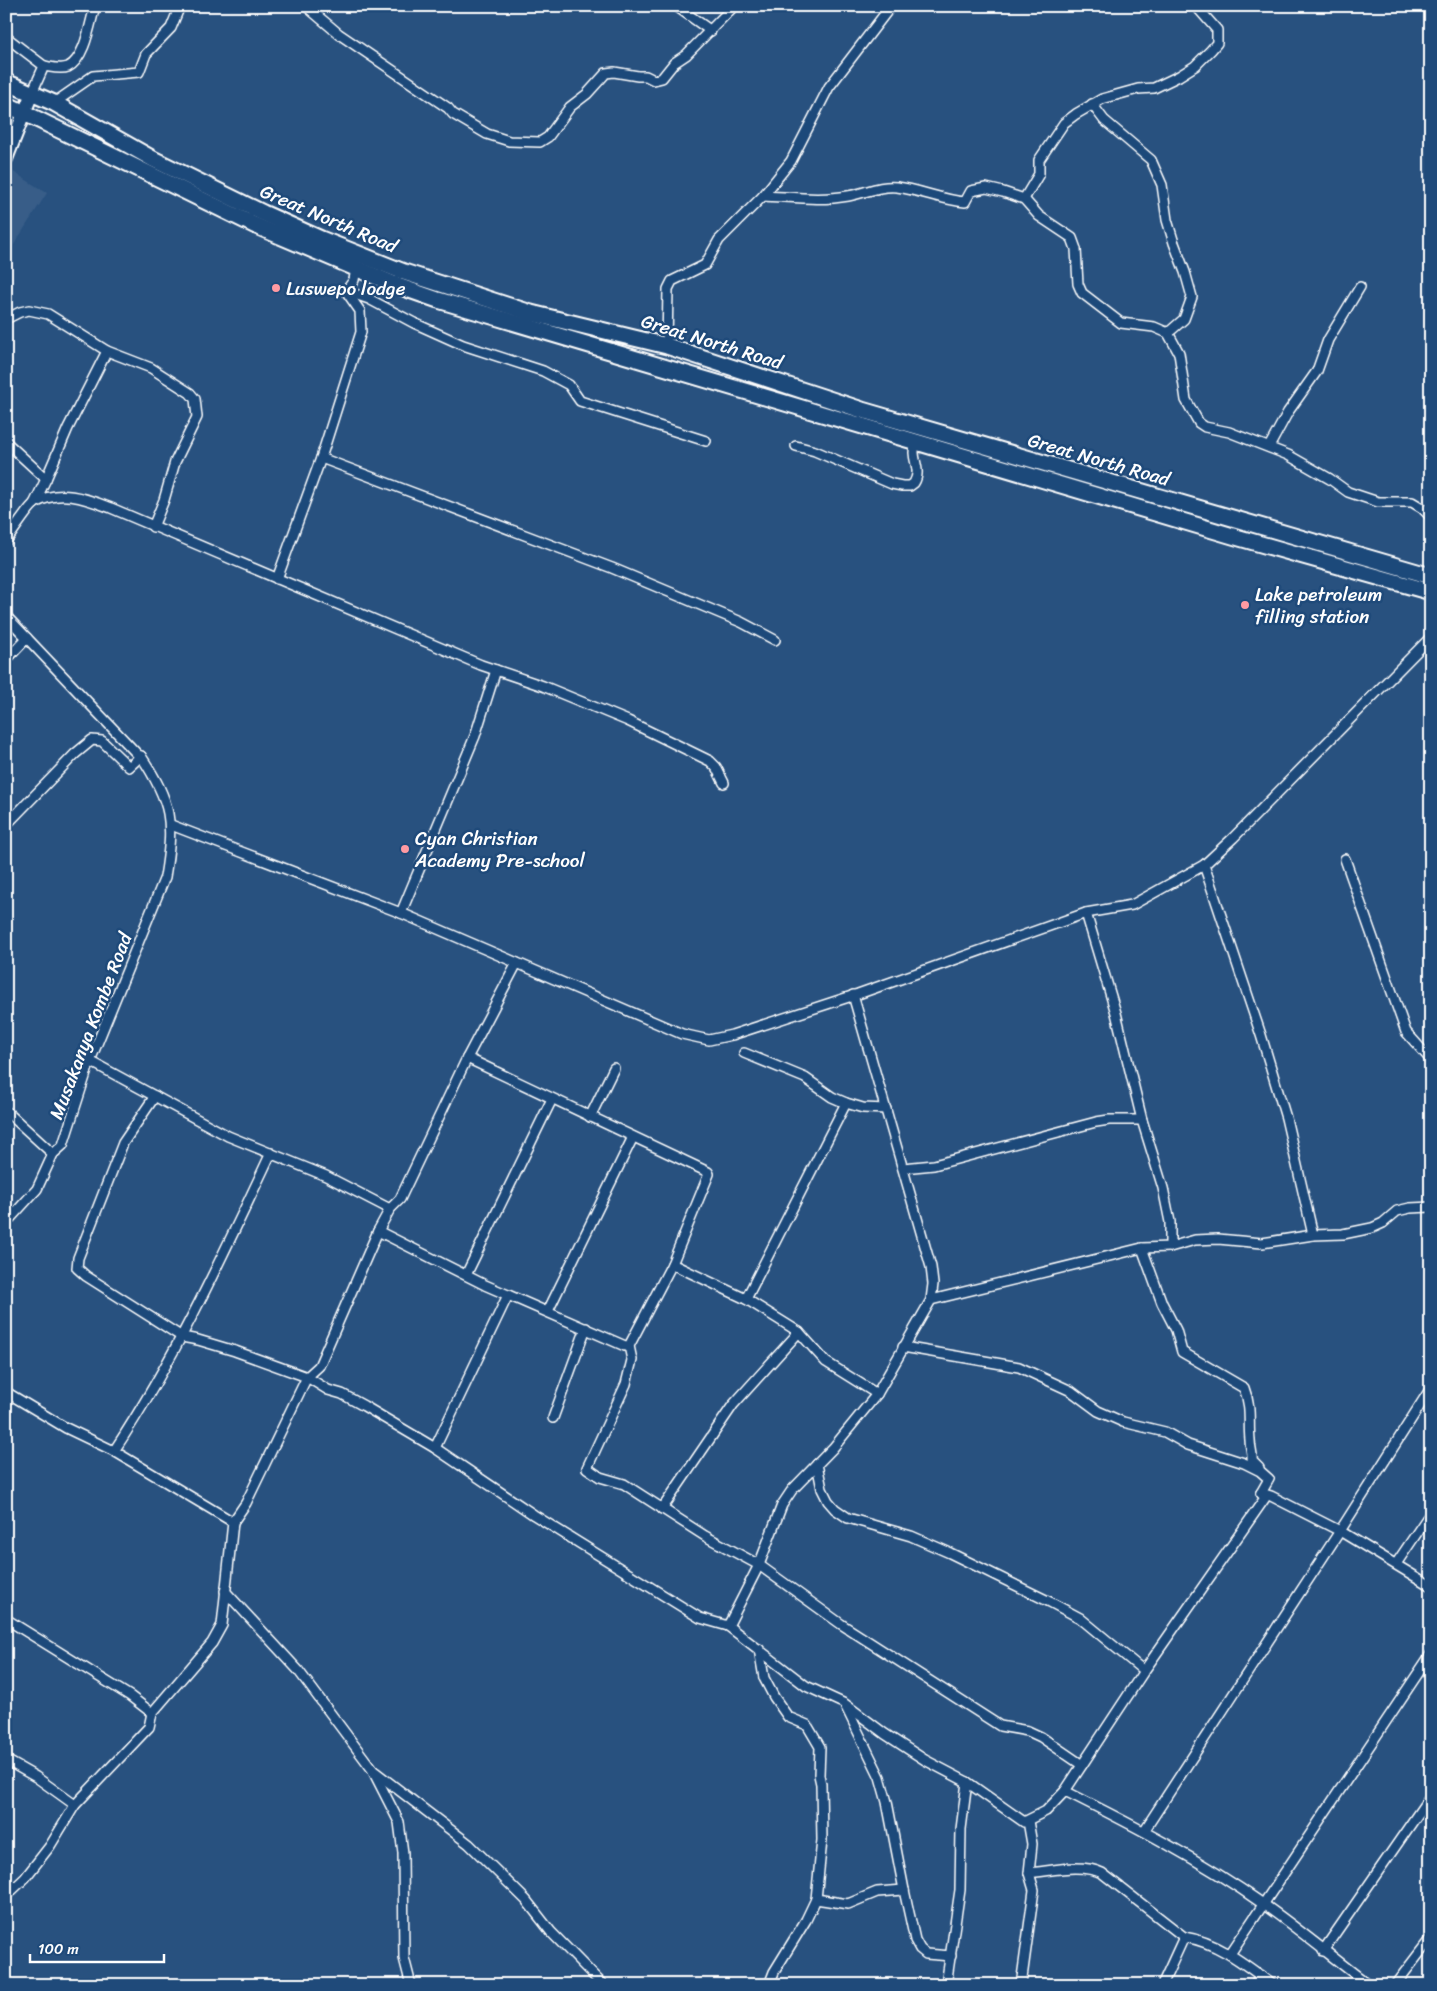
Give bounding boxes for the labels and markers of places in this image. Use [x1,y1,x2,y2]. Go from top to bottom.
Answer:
place label: Luswepo lodge [286,272,406,305]
marker: Luswepo lodge [270,282,282,294]
place label: Lake petroleum filling station [1255,578,1382,633]
marker: Lake petroleum filling station [1239,599,1251,611]
place label: Cyan Christian Academy Pre-school [414,822,585,877]
marker: Cyan Christian Academy Pre-school [399,843,411,855]

